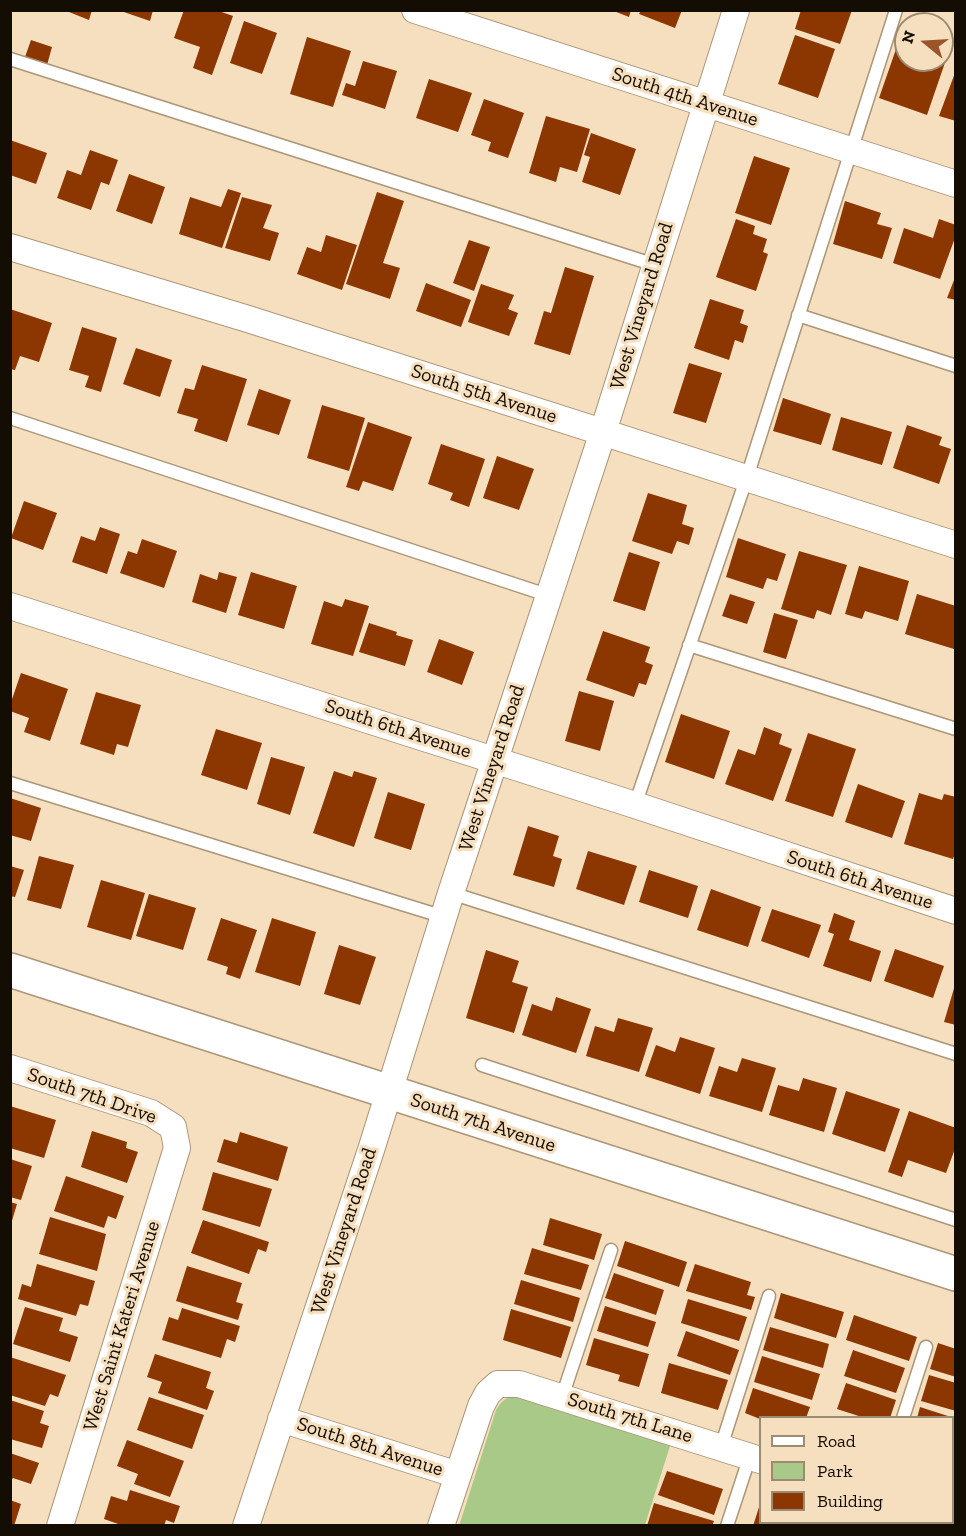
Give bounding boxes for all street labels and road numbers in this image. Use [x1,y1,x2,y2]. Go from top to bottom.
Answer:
street label: South 4th Avenue [609,62,761,132]
street label: West Vineyard Road [605,220,679,392]
street label: South 5th Avenue [408,359,560,429]
street label: West Vineyard Road [454,682,530,854]
street label: South 6th Avenue [322,694,474,764]
street label: South 6th Avenue [784,845,936,915]
street label: South 7th Drive [24,1063,160,1129]
street label: South 7th Avenue [407,1088,559,1158]
street label: West Vineyard Road [306,1145,382,1317]
street label: West Saint Kateri Avenue [79,1218,165,1434]
street label: South 7th Lane [565,1388,695,1448]
street label: South 8th Avenue [294,1412,446,1482]

